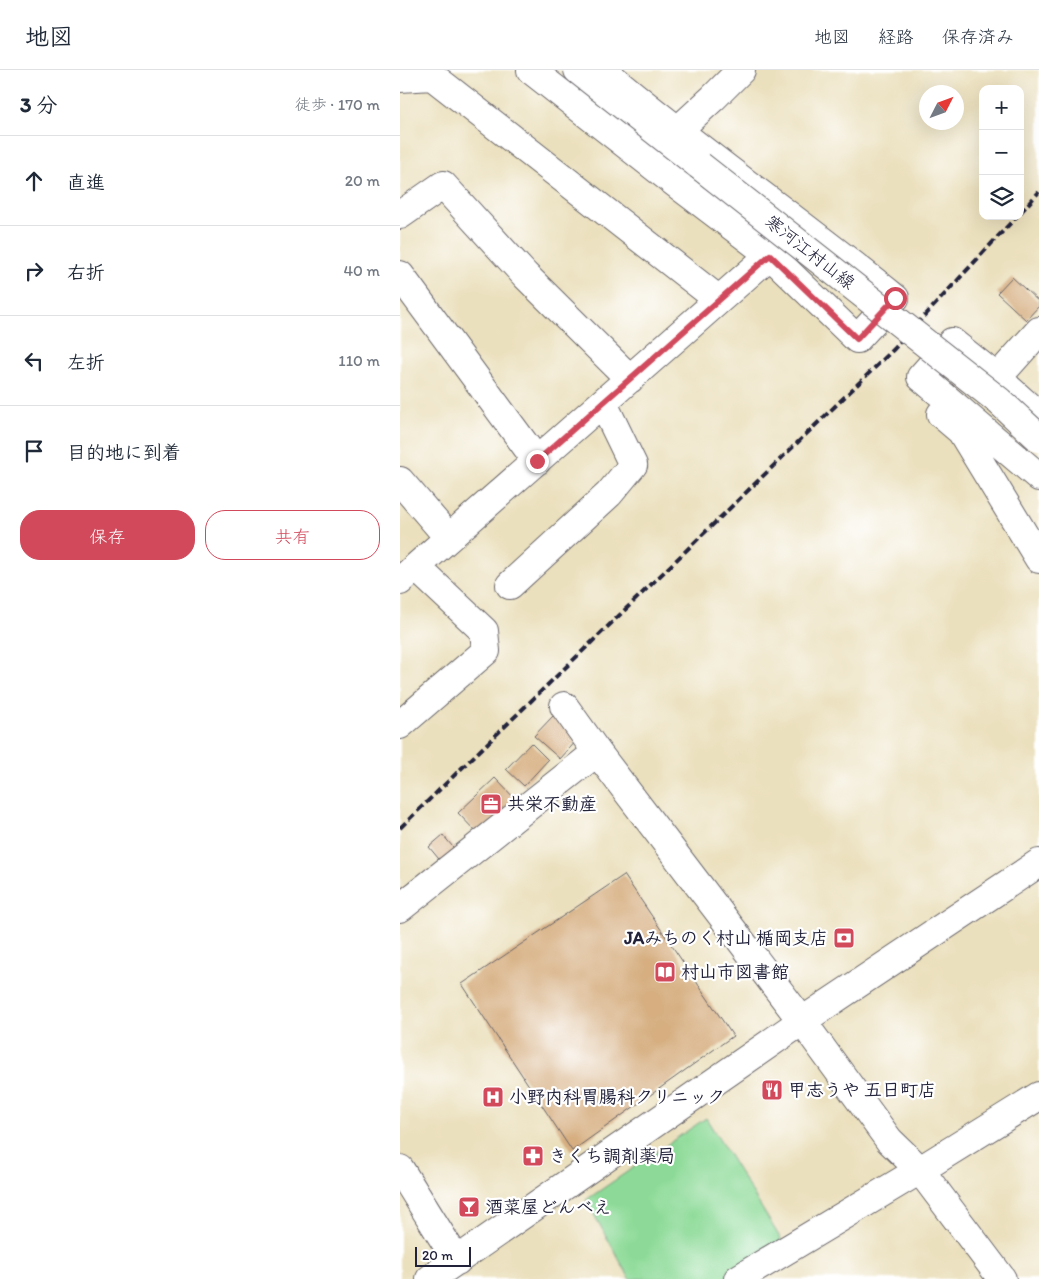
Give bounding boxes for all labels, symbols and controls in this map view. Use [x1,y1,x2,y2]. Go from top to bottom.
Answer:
text: 地図 [25,22,73,51]
text: 地図 [814,26,850,48]
text: 経路 [878,26,914,48]
text: 保存済み [942,26,1014,48]
north arrow [919,85,964,130]
map controls [979,85,1024,220]
button: + [979,85,1024,130]
text: 3 分 [20,92,57,117]
text: 徒歩 · 170 m [295,95,380,114]
button: − [979,130,1024,175]
icon: ahead [20,167,48,195]
text: 直進 [67,171,105,194]
text: 20 m [345,171,380,190]
button: layers [979,175,1024,220]
street label: 寒河江村山線 [761,210,859,294]
icon: right [20,257,48,285]
text: 右折 [67,261,105,284]
text: 40 m [343,261,380,280]
route start [884,287,907,310]
icon: left [20,347,48,375]
text: 左折 [67,351,105,374]
text: 110 m [338,351,380,370]
icon: arrive [20,437,48,465]
text: 目的地に到着 [67,441,181,464]
route end [526,450,549,473]
button: 保存 [20,510,195,560]
button: 共有 [205,510,380,560]
office icon: 共栄不動産 [479,792,503,816]
place label: 共栄不動産 [507,793,597,815]
bank icon: JAみちのく村山 楯岡支店 [832,926,856,950]
place label: JAみちのく村山 楯岡支店 [623,927,828,949]
library icon: 村山市図書館 [653,960,677,984]
place label: 村山市図書館 [681,961,789,983]
restaurant icon: 甲志うや 五日町店 [760,1078,784,1102]
place label: 甲志うや 五日町店 [788,1079,936,1101]
hospital icon: 小野内科胃腸科クリニック [481,1085,505,1109]
place label: 小野内科胃腸科クリニック [509,1086,725,1108]
pharmacy icon: きくち調剤薬局 [521,1144,545,1168]
place label: きくち調剤薬局 [549,1145,675,1167]
bar icon: 酒菜屋どんべえ [457,1195,481,1219]
place label: 酒菜屋どんべえ [485,1196,612,1218]
scale bar [415,1244,471,1267]
text: 20 m [422,1247,453,1264]

